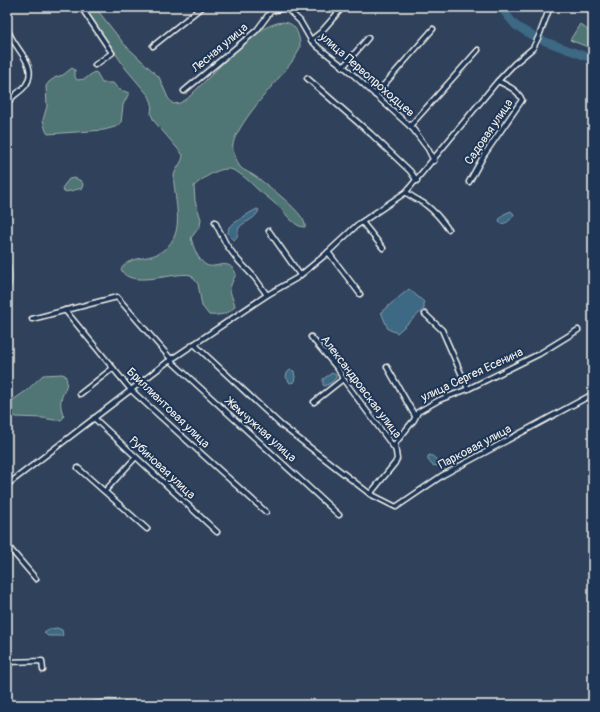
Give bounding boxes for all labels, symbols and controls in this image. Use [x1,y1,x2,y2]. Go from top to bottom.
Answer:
street label: Лесная улица [188,20,252,77]
street label: улица Первопроходцев [316,29,418,120]
street label: Садовая улица [461,96,517,168]
street label: Александровская улица [317,333,405,442]
street label: улица Сергея Есенина [418,345,526,406]
street label: Бриллиантовая улица [123,364,213,452]
street label: Жемчужная улица [221,393,300,466]
street label: Парковая улица [436,421,515,473]
street label: Рубиновая улица [126,433,199,503]

